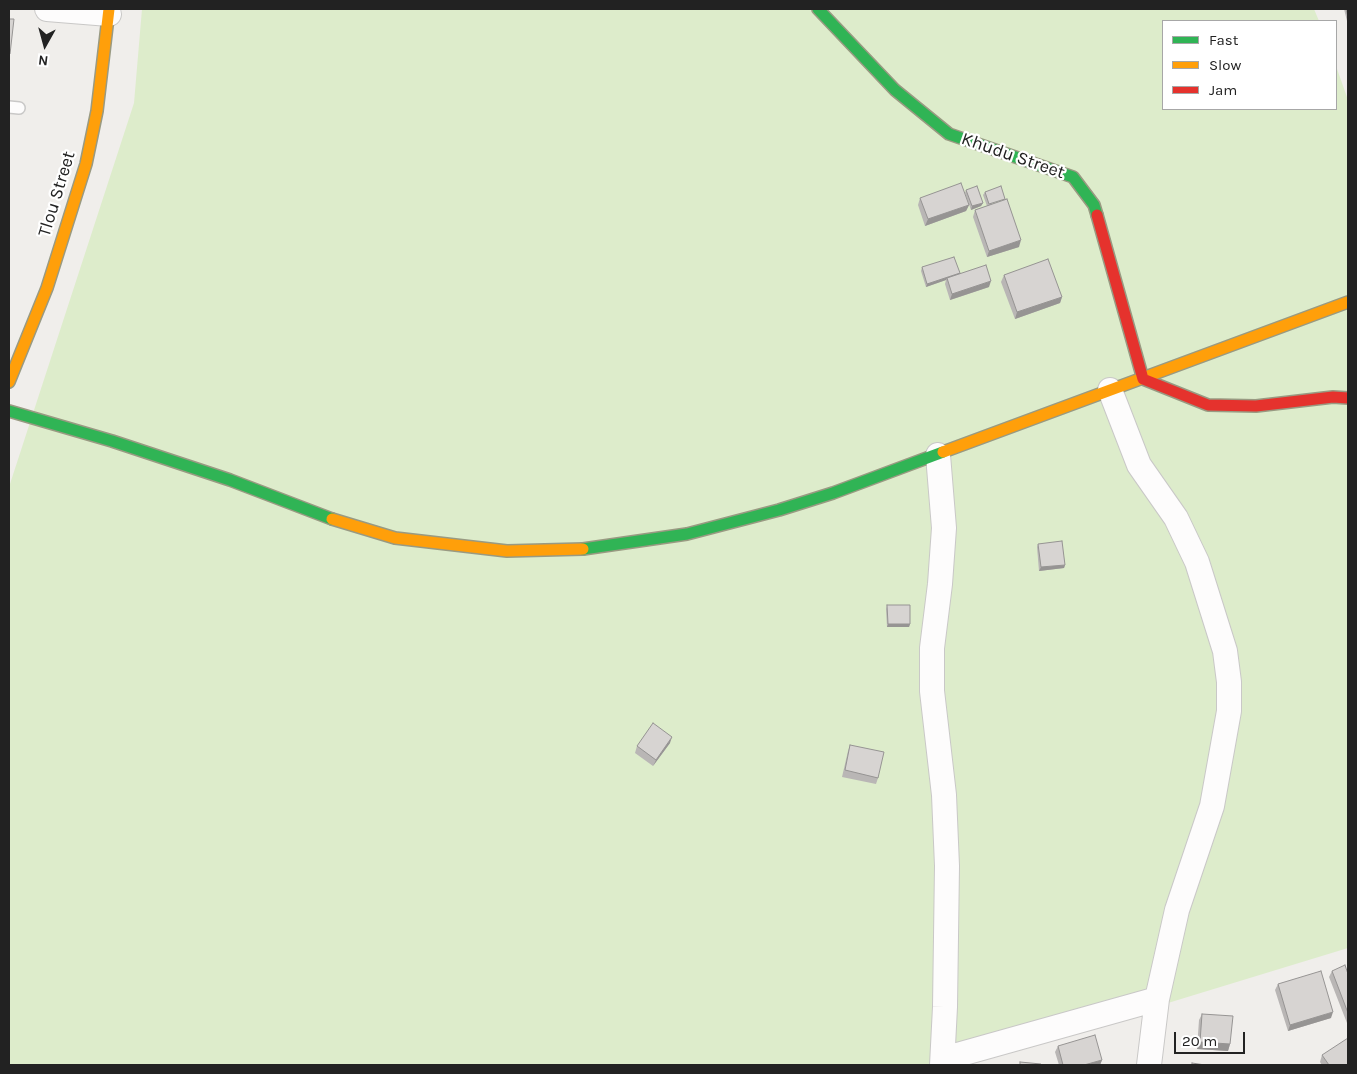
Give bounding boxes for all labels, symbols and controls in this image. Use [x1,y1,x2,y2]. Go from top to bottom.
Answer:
north arrow [20,20,70,70]
legend [1162,20,1337,110]
text: Fast [1209,31,1238,49]
text: N [37,51,49,69]
text: Slow [1209,56,1241,74]
text: Jam [1209,81,1237,99]
street label: Khudu Street [958,128,1068,184]
street label: Tlou Street [34,149,80,239]
scale bar [1177,1022,1248,1054]
text: 20 m [1182,1032,1217,1050]

